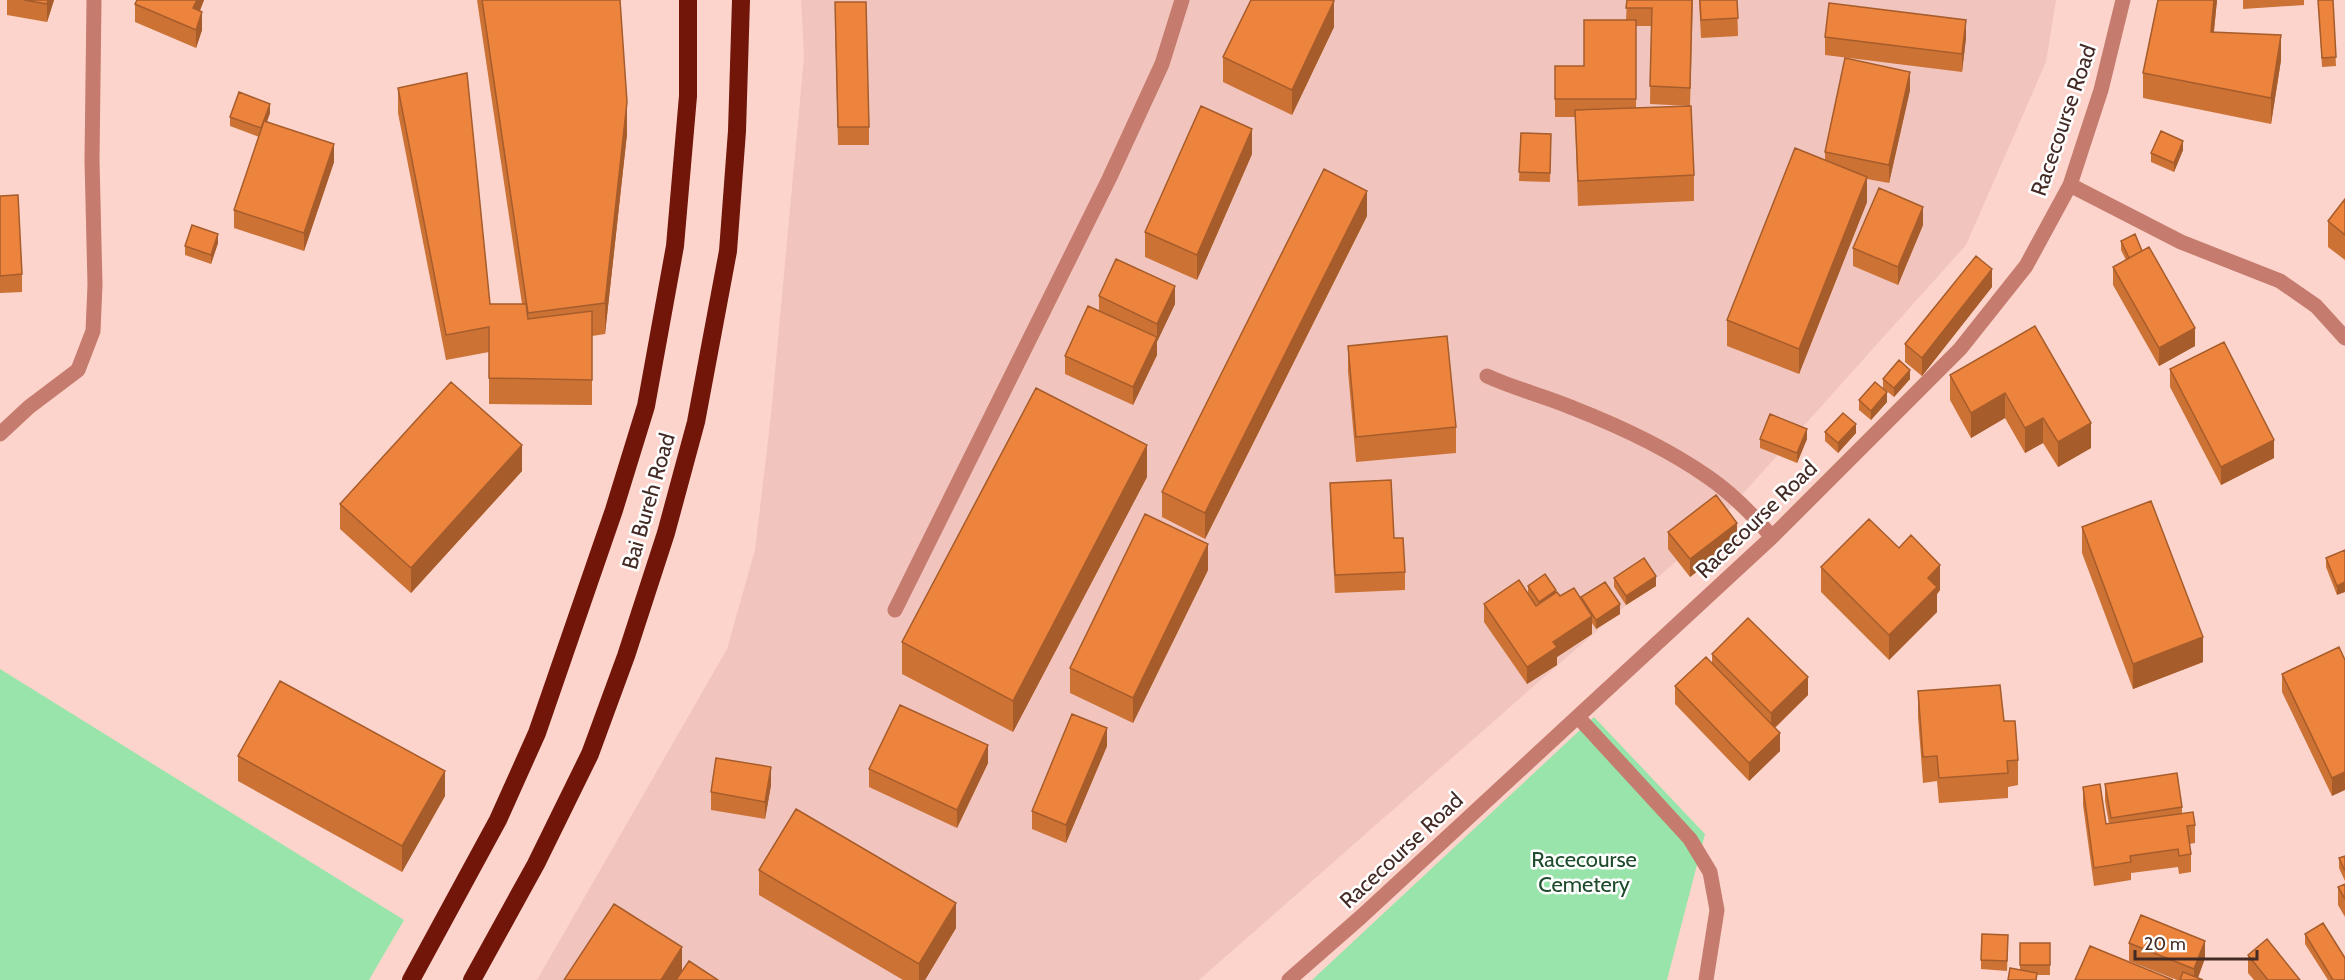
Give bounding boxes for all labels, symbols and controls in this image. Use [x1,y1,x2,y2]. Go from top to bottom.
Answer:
street label: Racecourse Road [2025,41,2102,199]
street label: Bai Bureh Road [616,430,681,572]
street label: Racecourse Road [1690,455,1823,584]
street label: Racecourse Road [1334,787,1468,914]
park label: Racecourse Cemetery [1531,846,1637,898]
scale bar [2135,923,2256,961]
text: 20 m [2144,933,2186,955]

